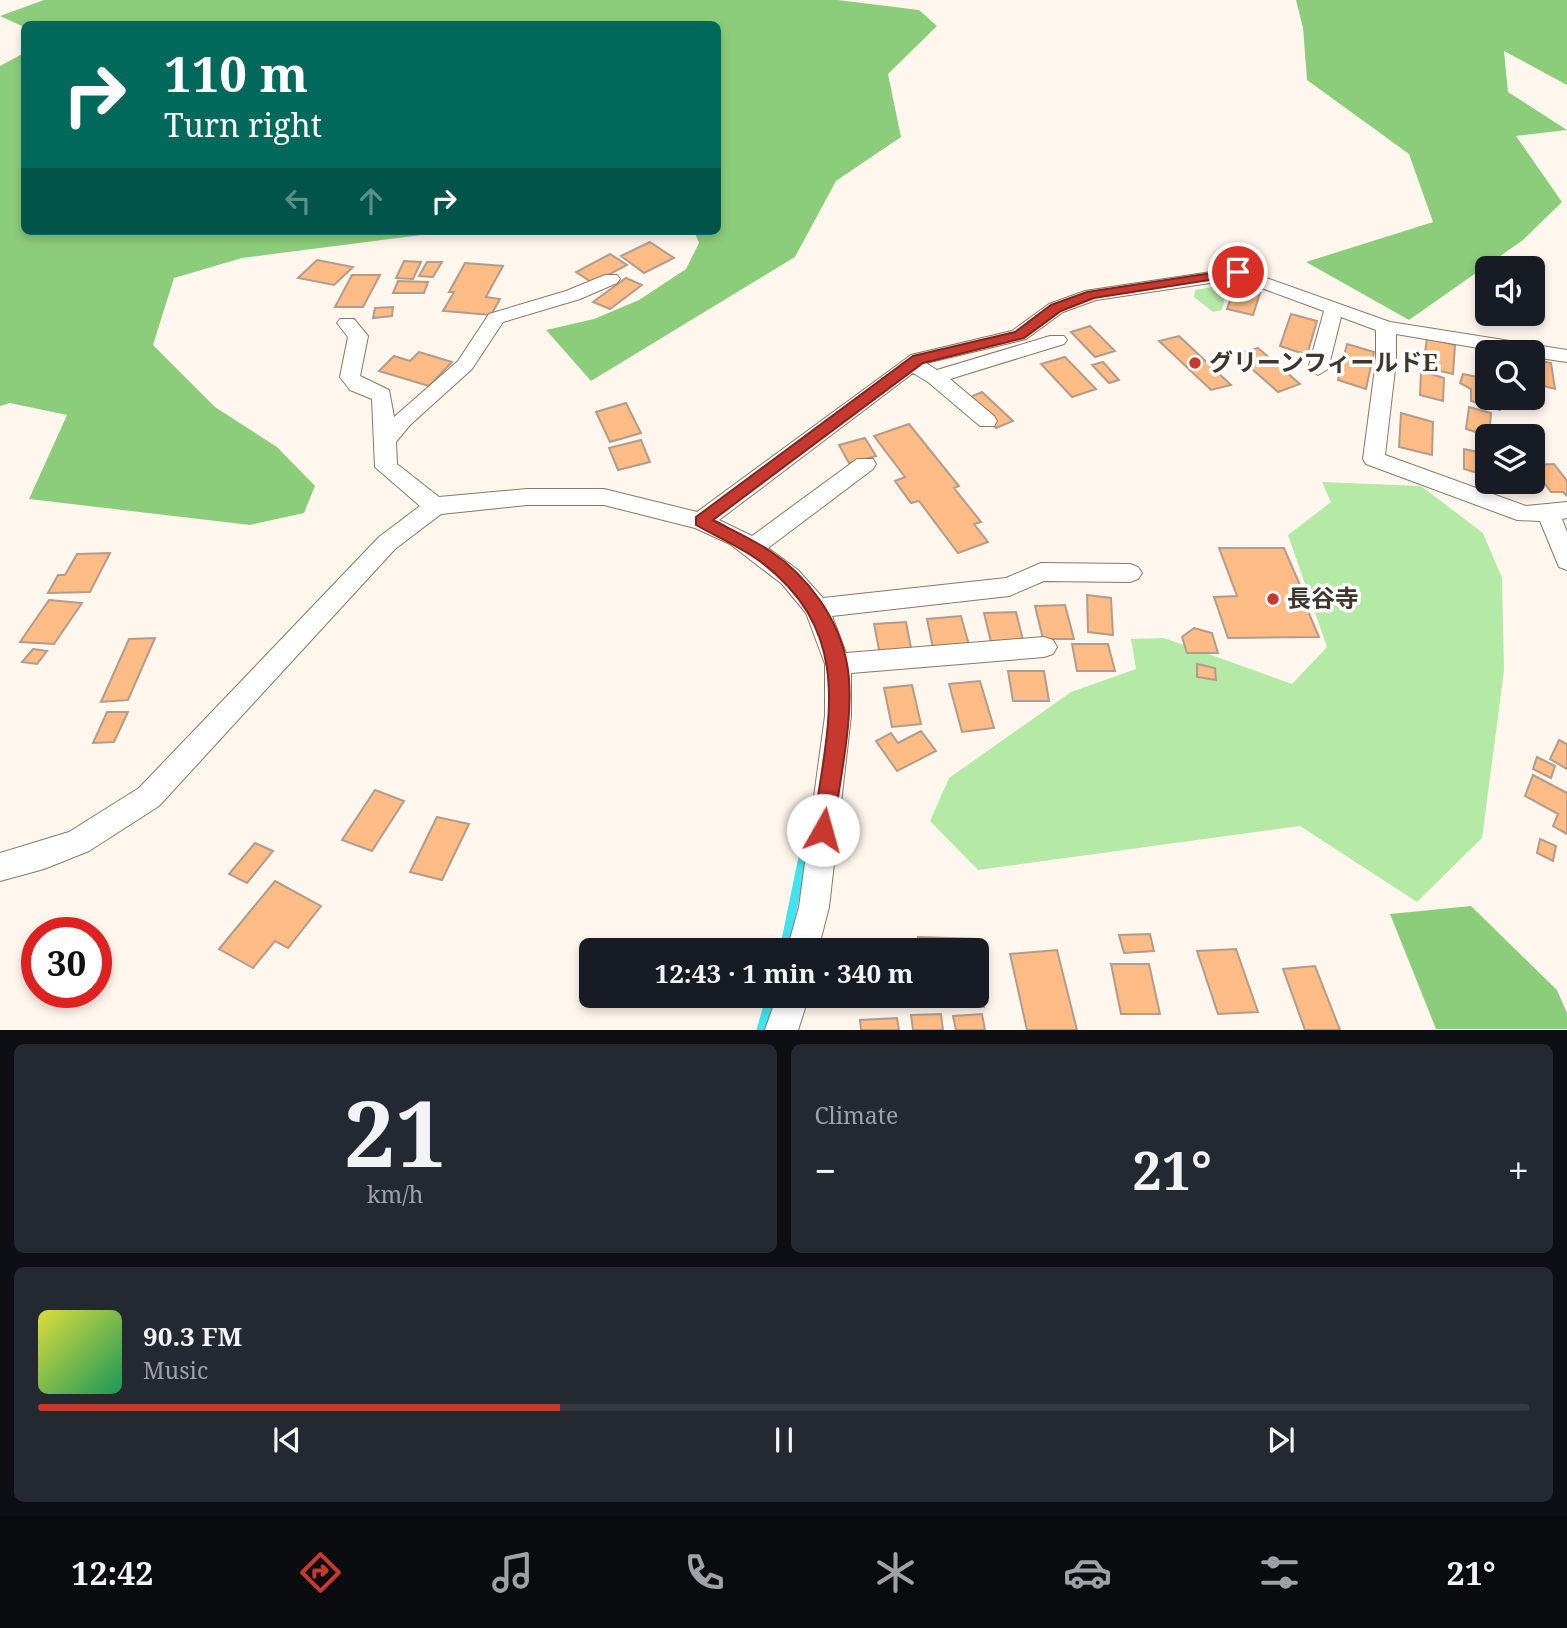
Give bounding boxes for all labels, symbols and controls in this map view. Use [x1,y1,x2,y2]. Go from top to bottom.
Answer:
text: 110 m [164,40,308,106]
icon: right [49,49,140,140]
text: Turn right [164,103,322,146]
icon: left [279,182,317,220]
icon: ahead [352,182,390,220]
icon: right [425,182,463,220]
pin [1208,242,1268,302]
icon: arrive [1219,253,1257,291]
map controls [1475,256,1545,494]
button: sound [1475,256,1545,326]
button: search [1475,340,1545,410]
place label: グリーンフィールドE [1209,345,1438,378]
marker: グリーンフィールドE [1187,355,1203,371]
button: layers [1475,424,1545,494]
place label: 長谷寺 [1287,581,1359,614]
marker: 長谷寺 [1265,591,1281,607]
position arrow [786,793,860,867]
speed limit sign: 30 [21,917,112,1008]
text: 12:43 · 1 min · 340 m [654,955,914,991]
text: 21 [344,1070,447,1194]
text: Climate [815,1099,898,1131]
text: 21° [1132,1134,1212,1205]
text: − [815,1144,837,1196]
text: + [1508,1144,1529,1196]
text: km/h [367,1178,423,1210]
text: 90.3 FM [143,1318,242,1354]
text: Music [143,1354,208,1386]
icon: previous [268,1421,306,1459]
icon: pause [765,1421,803,1459]
icon: next [1262,1421,1300,1459]
icon: directions [296,1548,345,1597]
icon: music [488,1548,537,1597]
icon: phone [680,1548,729,1597]
icon: climate [871,1548,920,1597]
icon: car [1063,1548,1112,1597]
icon: filters [1255,1548,1304,1597]
text: 12:42 [71,1551,153,1594]
text: 21° [1447,1551,1496,1594]

